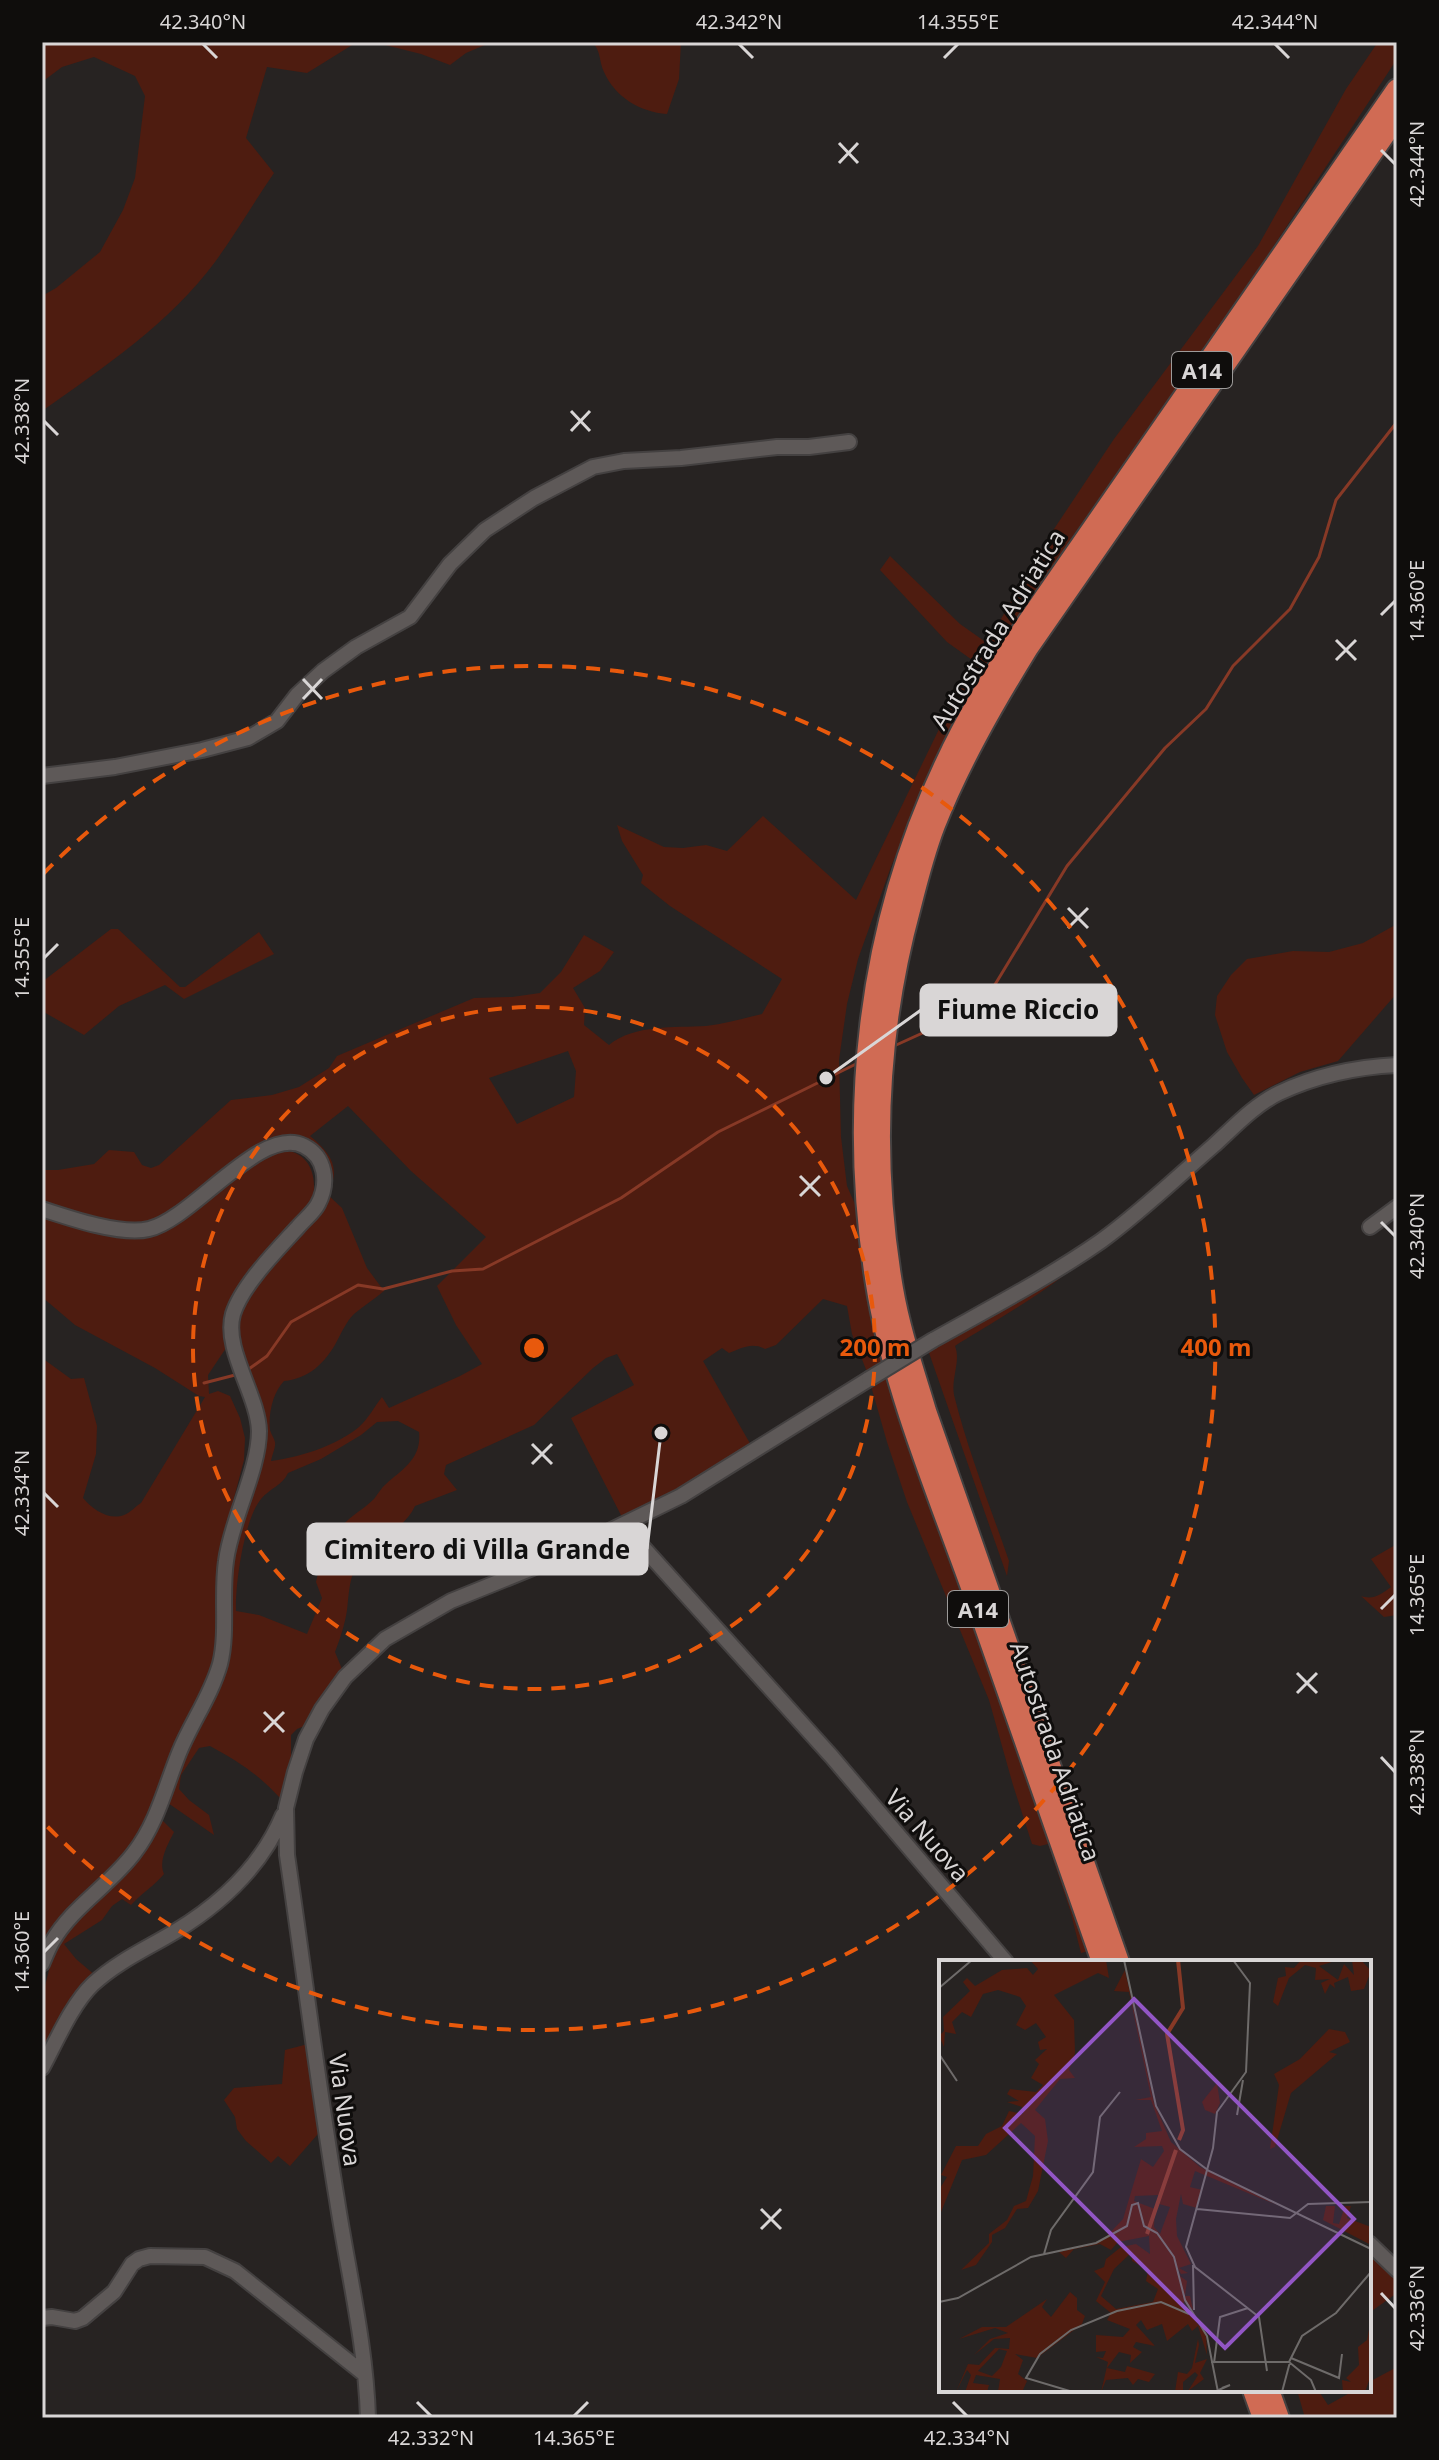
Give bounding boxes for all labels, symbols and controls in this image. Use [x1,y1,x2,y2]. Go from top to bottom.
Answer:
text: 42.340°N [160,8,246,35]
text: 42.342°N [696,8,782,35]
text: 14.355°E [917,8,999,35]
text: 42.344°N [1232,8,1318,35]
text: 42.344°N [1403,121,1430,207]
road number: A14 [1172,352,1232,388]
text: 42.338°N [8,378,35,464]
street label: Autostrada Adriatica [922,523,1072,735]
text: 14.360°E [1403,560,1430,642]
text: 14.355°E [8,917,35,999]
callout: Fiume Riccio [921,985,1116,1035]
text: Fiume Riccio [937,991,1099,1027]
text: 42.340°N [1403,1193,1430,1279]
text: 200 m [840,1330,910,1363]
text: 400 m [1181,1330,1251,1363]
centre of rings [520,1334,548,1362]
text: 42.334°N [8,1450,35,1536]
callout: Cimitero di Villa Grande [308,1524,647,1574]
text: Cimitero di Villa Grande [324,1531,630,1567]
text: 14.365°E [1403,1554,1430,1636]
road number: A14 [948,1591,1008,1627]
street label: Autostrada Adriatica [1003,1637,1109,1865]
text: 42.338°N [1403,1729,1430,1815]
street label: Via Nuova [878,1782,978,1888]
text: 14.360°E [8,1911,35,1993]
inset map [939,1960,1371,2392]
street label: Via Nuova [322,2052,370,2168]
text: 42.336°N [1403,2265,1430,2351]
text: 42.332°N [388,2424,474,2451]
text: 14.365°E [533,2424,615,2451]
text: 42.334°N [924,2424,1010,2451]

